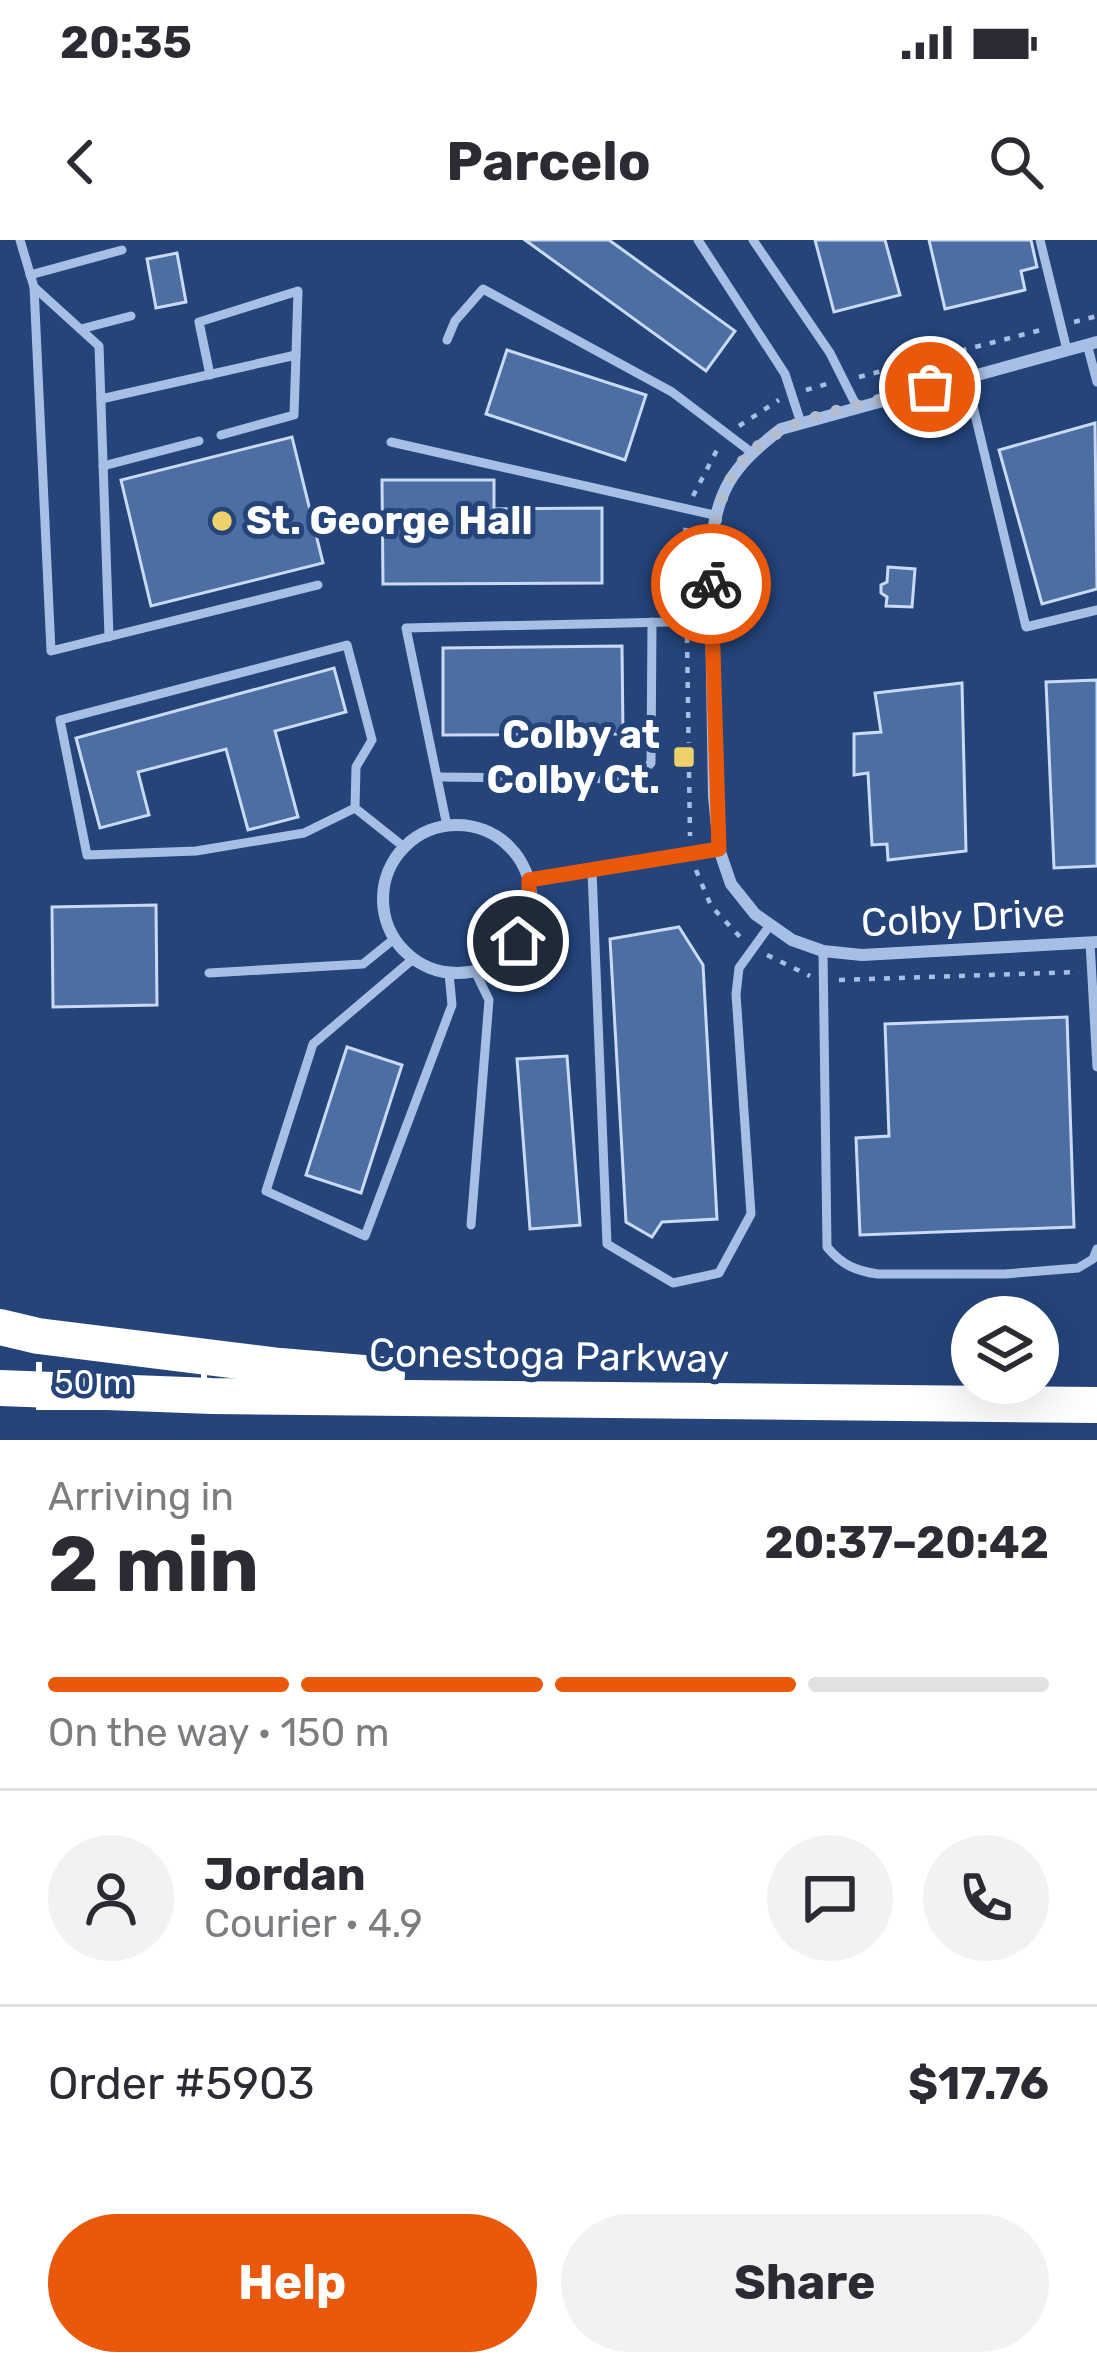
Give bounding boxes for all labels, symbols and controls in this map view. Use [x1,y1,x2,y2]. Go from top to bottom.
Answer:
text: 20:35 [60,16,192,69]
icon: back [48,129,114,195]
icon: search [983,129,1049,195]
text: Parcelo [446,130,651,194]
pin [879,336,981,438]
icon: bag [897,354,963,420]
place label: St. George Hall [246,498,533,544]
marker: St. George Hall [209,508,235,534]
courier [651,524,771,644]
icon: bike [678,551,744,617]
place label: Colby at Colby Ct. [487,712,660,803]
marker: Colby at Colby Ct. [671,744,697,770]
pin [467,890,569,992]
street label: Colby Drive [860,890,1066,946]
icon: home [485,908,551,974]
map controls [951,1296,1059,1404]
button: layers [951,1296,1059,1404]
street label: Conestoga Parkway [369,1330,729,1382]
scale bar [36,1356,207,1409]
text: 50 m [54,1363,132,1402]
text: Arriving in [48,1474,234,1520]
text: 20:37–20:42 [764,1516,1049,1569]
text: 2 min [48,1518,259,1611]
text: On the way · 150 m [48,1710,389,1756]
button: person [48,1835,174,1961]
button: chat [767,1835,893,1961]
button: phone [923,1835,1049,1961]
text: Jordan [204,1848,366,1901]
text: Courier · 4.9 [204,1901,423,1947]
text: Order #5903 [48,2057,315,2110]
text: $17.76 [908,2057,1049,2110]
button: Help [48,2214,537,2352]
button: Share [561,2214,1049,2352]

